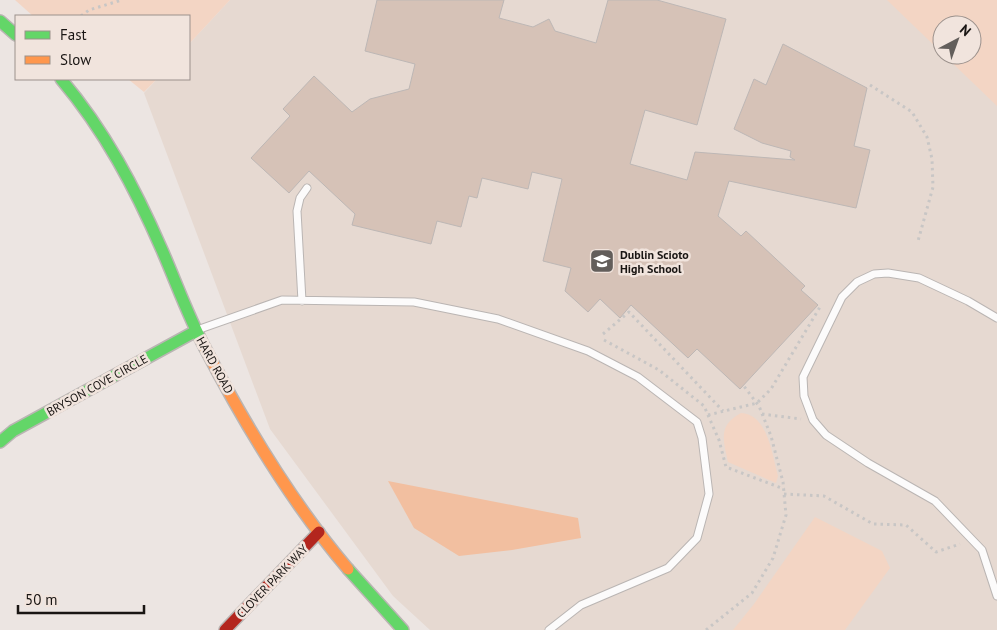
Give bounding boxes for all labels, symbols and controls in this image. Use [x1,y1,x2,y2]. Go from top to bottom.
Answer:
legend [15,15,190,80]
north arrow [932,15,982,65]
text: N [956,20,975,40]
text: Fast [60,25,87,44]
text: Slow [60,50,91,69]
place label: Dublin Scioto High School [620,247,689,276]
school or university icon: Dublin Scioto High School [589,248,615,274]
street label: HARD ROAD [193,334,237,396]
street label: BRYSON COVE CIRCLE [44,351,150,419]
street label: CLOVER PARK WAY [233,541,311,621]
scale bar [18,582,144,614]
text: 50 m [25,590,58,609]

